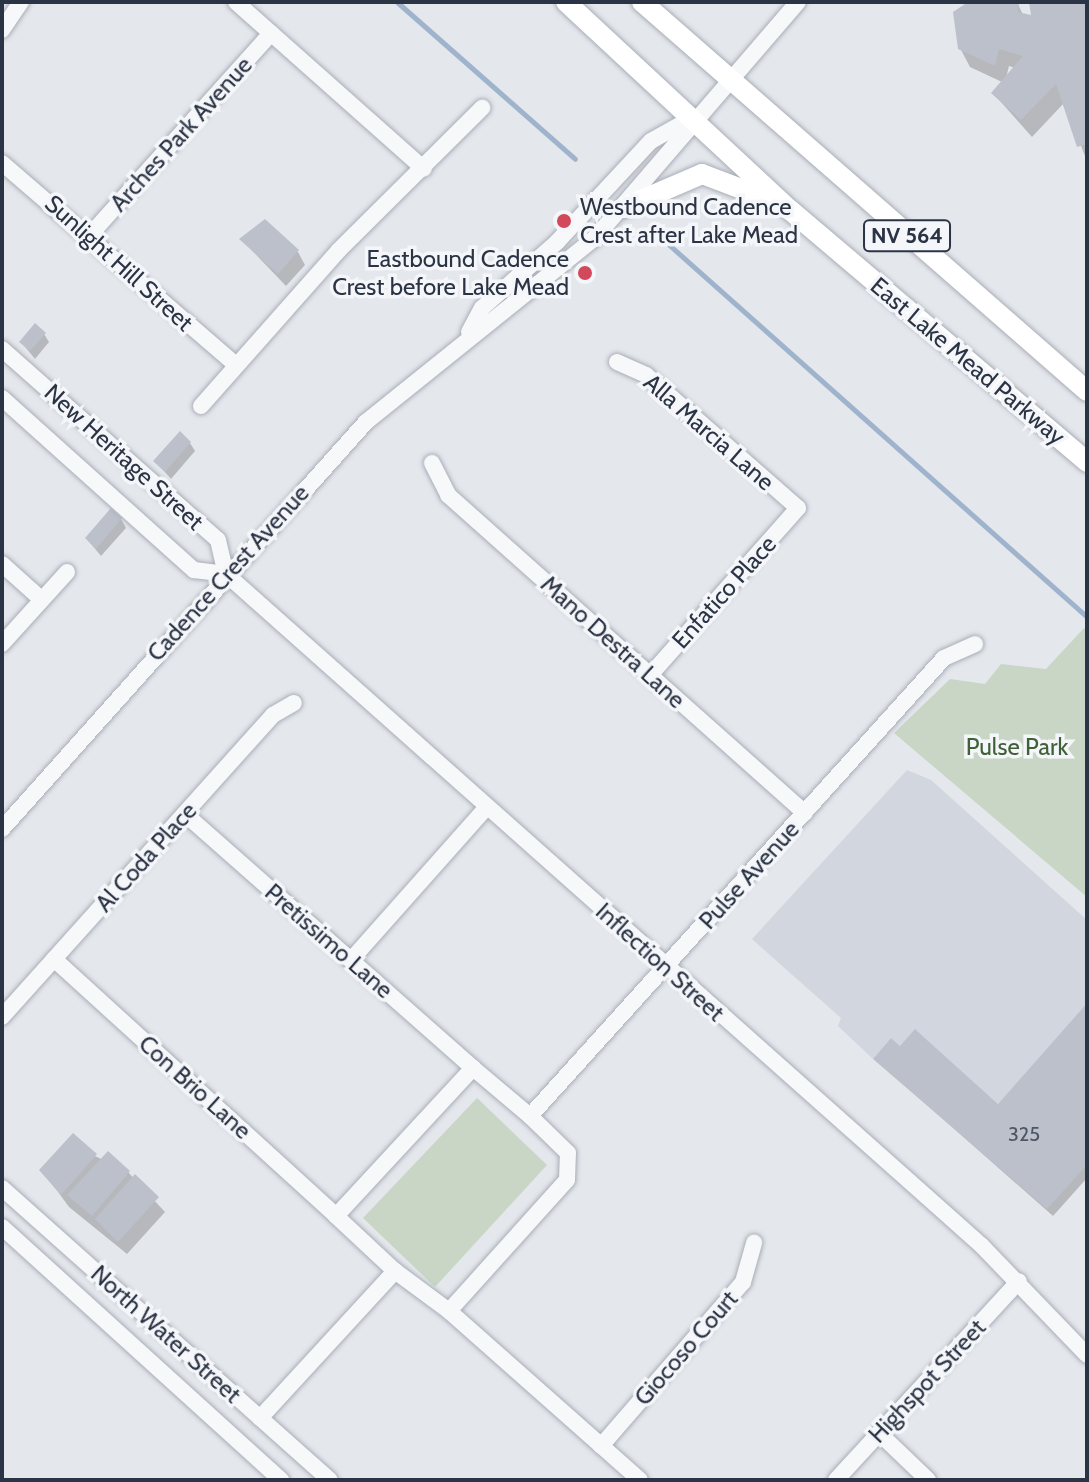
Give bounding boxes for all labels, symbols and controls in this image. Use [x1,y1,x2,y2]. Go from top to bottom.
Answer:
street label: Arches Park Avenue [104,51,258,217]
street label: Sunlight Hill Street [39,189,199,337]
place label: Westbound Cadence Crest after Lake Mead [580,193,798,249]
marker: Westbound Cadence Crest after Lake Mead [555,212,573,230]
road number: NV 564 [863,218,951,254]
place label: Eastbound Cadence Crest before Lake Mead [332,245,569,301]
marker: Eastbound Cadence Crest before Lake Mead [576,264,594,282]
street label: East Lake Mead Parkway [865,271,1071,451]
street label: Alla Marcia Lane [638,368,780,496]
street label: New Heritage Street [39,378,209,536]
street label: Cadence Crest Avenue [141,479,315,667]
street label: Enfatico Place [666,530,782,654]
street label: Mano Destra Lane [535,570,691,714]
park label: Pulse Park [966,733,1068,761]
street label: Al Coda Place [89,796,203,918]
street label: Pulse Avenue [693,815,805,935]
street label: Pretissimo Lane [259,878,399,1004]
street label: Inflection Street [590,897,730,1027]
street label: Con Brio Lane [133,1029,257,1145]
house number: 325 [1008,1122,1040,1146]
street label: North Water Street [85,1259,247,1409]
street label: Giocoso Court [628,1285,744,1411]
street label: Highspot Street [862,1313,992,1449]

